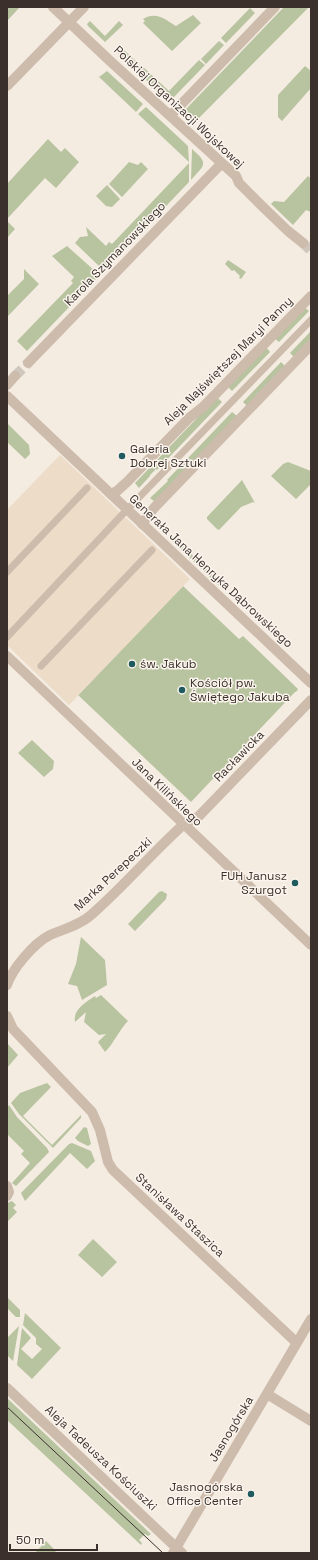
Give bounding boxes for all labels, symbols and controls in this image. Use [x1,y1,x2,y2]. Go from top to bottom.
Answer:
street label: Polskiej Organizacji Wojskowej [110,42,248,172]
street label: Karola Szymanowskiego [61,198,169,310]
street label: Aleja Najświętszej Maryi Panny [160,293,296,429]
place label: Galeria Dobrej Sztuki [130,441,206,471]
marker: Galeria Dobrej Sztuki [117,451,127,461]
street label: Generała Jana Henryka Dąbrowskiego [126,491,296,651]
place label: św. Jakub [140,656,197,672]
marker: św. Jakub [127,659,137,669]
place label: Kościół pw. Świętego Jakuba [190,675,290,705]
marker: Kościół pw. Świętego Jakuba [177,685,187,695]
street label: Racławicka [210,727,268,785]
street label: Jana Kilińskiego [128,754,206,830]
street label: Marka Perepeczki [71,834,155,914]
place label: FUH Janusz Szurgot [221,868,287,898]
marker: FUH Janusz Szurgot [290,878,300,888]
street label: Stanisława Staszica [132,1169,228,1261]
street label: Jasnogórska [205,1393,257,1465]
street label: Aleja Tadeusza Kościuszki [41,1402,161,1514]
place label: Jasnogórska Office Center [167,1479,243,1509]
marker: Jasnogórska Office Center [246,1489,256,1499]
scale bar [10,1526,97,1552]
text: 50 m [16,1532,44,1548]

